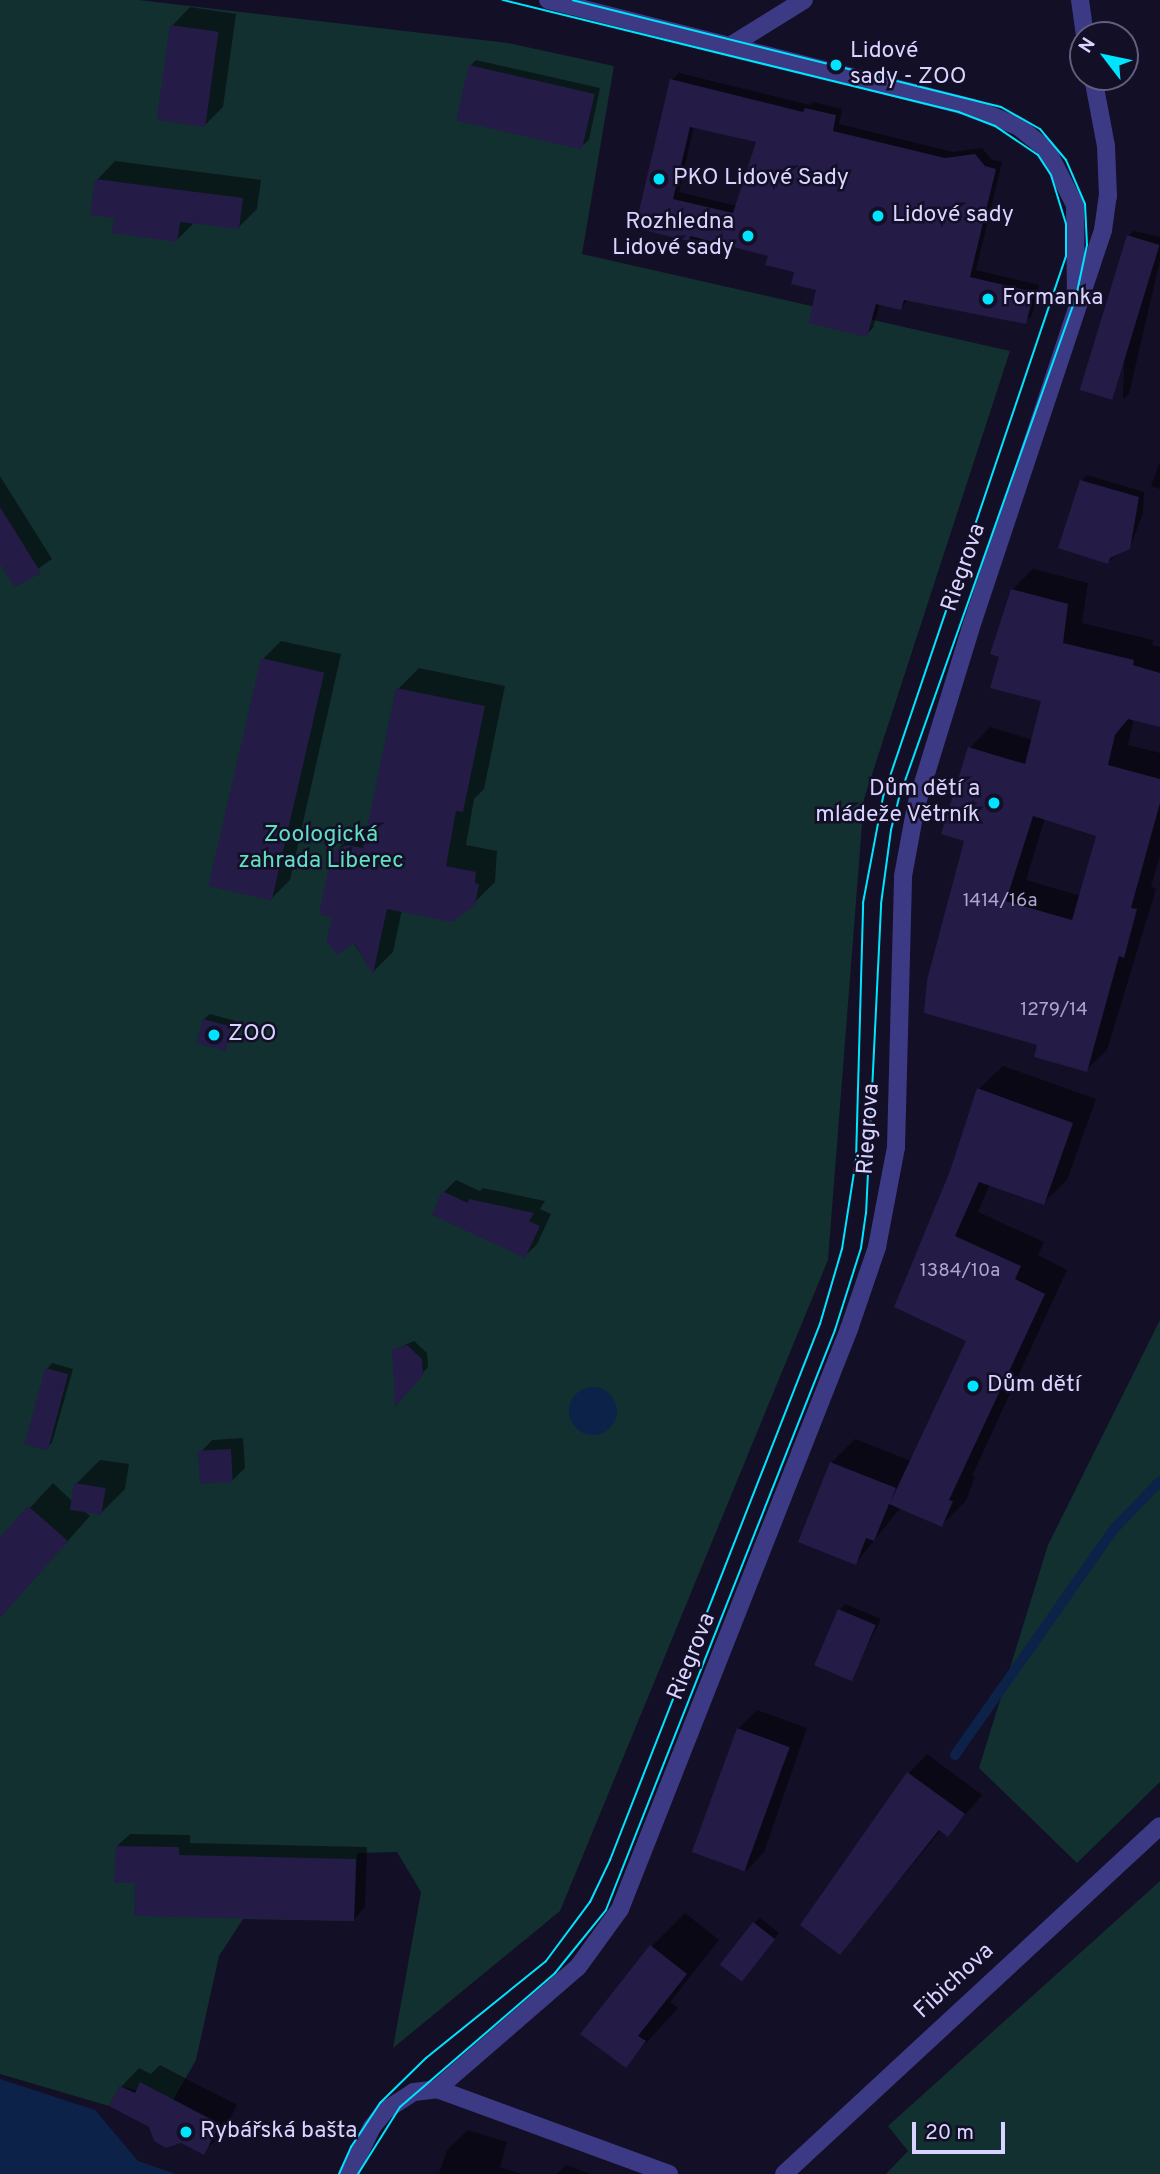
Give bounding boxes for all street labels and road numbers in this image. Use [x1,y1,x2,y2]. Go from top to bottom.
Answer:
street label: Riegrova [937,520,993,616]
street label: Riegrova [853,1082,887,1176]
street label: Riegrova [663,1609,723,1705]
street label: Fibichova [910,1938,1000,2026]

